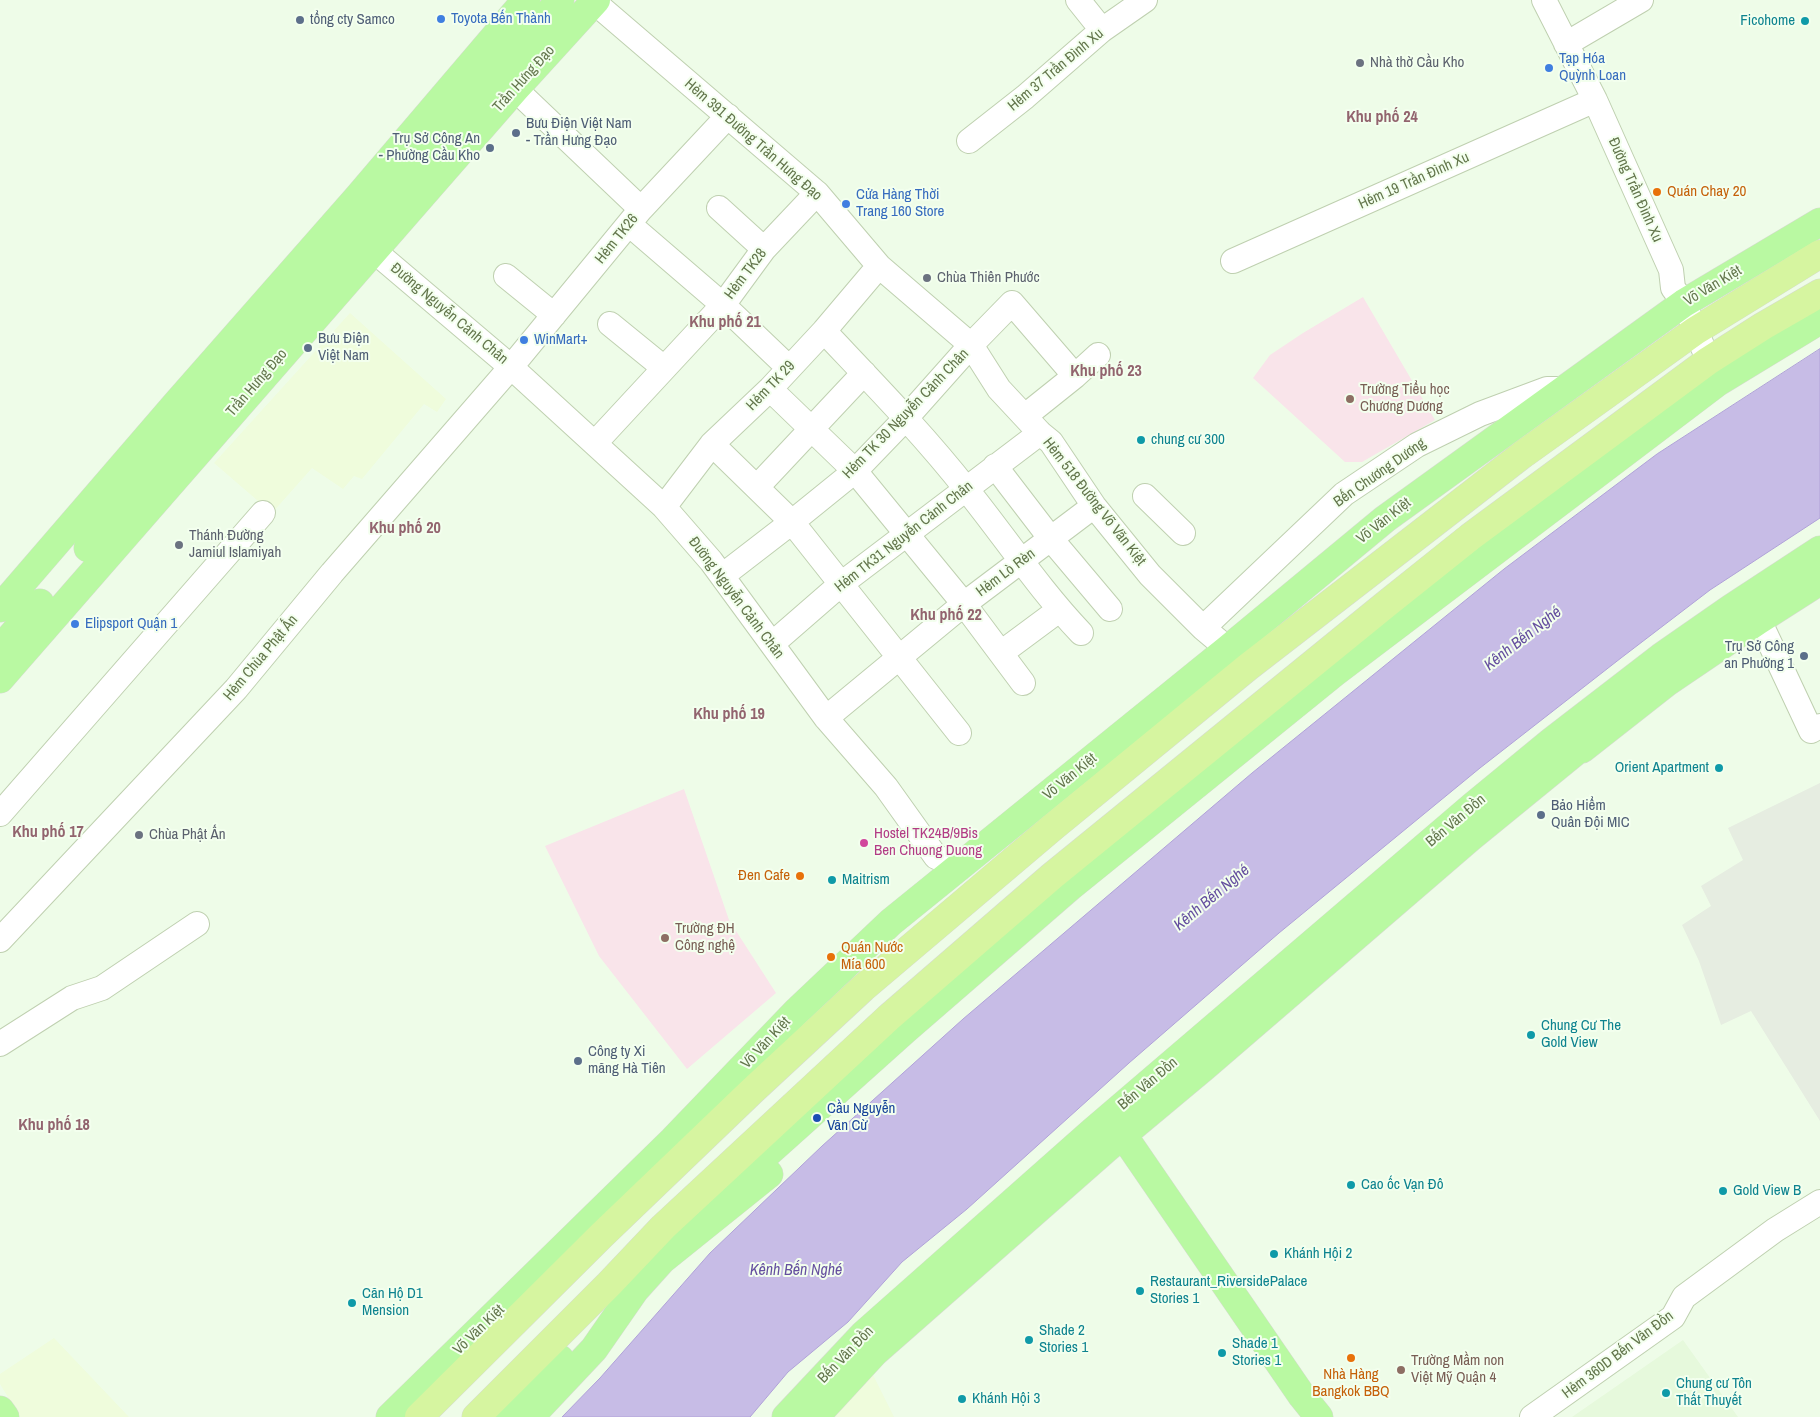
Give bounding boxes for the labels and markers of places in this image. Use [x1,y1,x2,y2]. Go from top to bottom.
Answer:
place label: Toyota Bến Thành [451,10,551,28]
place label: tổng cty Samco [310,11,395,29]
place label: Ficohome [1740,12,1795,30]
marker: Toyota Bến Thành [435,13,447,25]
marker: tổng cty Samco [294,14,306,26]
marker: Ficohome [1799,15,1811,27]
place label: Tạp Hóa Quỳnh Loan [1559,50,1626,85]
place label: Nhà thờ Cầu Kho [1370,54,1464,72]
marker: Nhà thờ Cầu Kho [1354,57,1366,69]
marker: Tạp Hóa Quỳnh Loan [1543,62,1555,74]
place label: Bưu Điện Việt Nam - Trần Hưng Đạo [526,115,632,150]
marker: Bưu Điện Việt Nam - Trần Hưng Đạo [510,127,522,139]
place label: Trụ Sở Công An - Phường Cầu Kho [379,130,480,165]
marker: Trụ Sở Công An - Phường Cầu Kho [484,142,496,154]
place label: Quán Chay 20 [1667,183,1746,201]
place label: Cửa Hàng Thời Trang 160 Store [856,186,944,221]
marker: Quán Chay 20 [1651,186,1663,198]
marker: Cửa Hàng Thời Trang 160 Store [840,198,852,210]
place label: Chùa Thiên Phước [937,269,1040,287]
marker: Chùa Thiên Phước [921,272,933,284]
place label: Bưu Điện Việt Nam [318,330,369,365]
place label: WinMart+ [534,331,588,349]
marker: WinMart+ [518,334,530,346]
marker: Bưu Điện Việt Nam [302,342,314,354]
place label: Trường Tiểu học Chương Dương [1360,381,1450,416]
marker: Trường Tiểu học Chương Dương [1344,393,1356,405]
place label: chung cư 300 [1151,431,1225,449]
marker: chung cư 300 [1135,434,1147,446]
place label: Thánh Đường Jamiul Islamiyah [189,527,281,562]
marker: Thánh Đường Jamiul Islamiyah [173,539,185,551]
place label: Elipsport Quận 1 [85,615,177,633]
marker: Elipsport Quận 1 [69,618,81,630]
place label: Trụ Sở Công an Phường 1 [1724,638,1794,673]
marker: Trụ Sở Công an Phường 1 [1798,650,1810,662]
place label: Orient Apartment [1615,759,1709,777]
marker: Orient Apartment [1713,762,1725,774]
place label: Bảo Hiểm Quân Đội MIC [1551,797,1630,832]
marker: Bảo Hiểm Quân Đội MIC [1535,809,1547,821]
place label: Hostel TK24B/9Bis Ben Chuong Duong [874,825,982,860]
place label: Chùa Phật Ấn [149,826,226,844]
marker: Chùa Phật Ấn [133,829,145,841]
marker: Hostel TK24B/9Bis Ben Chuong Duong [858,837,870,849]
place label: Đen Cafe [738,867,790,885]
marker: Đen Cafe [794,870,806,882]
place label: Maitrism [842,871,890,889]
marker: Maitrism [826,874,838,886]
place label: Trường ĐH Công nghệ [675,920,735,955]
marker: Trường ĐH Công nghệ [659,932,671,944]
place label: Quán Nước Mía 600 [841,939,903,974]
marker: Quán Nước Mía 600 [825,951,837,963]
place label: Chung Cư The Gold View [1541,1017,1621,1052]
marker: Chung Cư The Gold View [1525,1029,1537,1041]
place label: Công ty Xi măng Hà Tiên [588,1043,666,1078]
marker: Công ty Xi măng Hà Tiên [572,1055,584,1067]
place label: Cầu Nguyễn Văn Cừ [827,1100,895,1135]
marker: Cầu Nguyễn Văn Cừ [811,1112,823,1124]
place label: Cao ốc Vạn Đô [1361,1176,1444,1194]
marker: Cao ốc Vạn Đô [1345,1179,1357,1191]
place label: Gold View B [1733,1182,1801,1200]
marker: Gold View B [1717,1185,1729,1197]
place label: Khánh Hội 2 [1284,1245,1352,1263]
marker: Khánh Hội 2 [1268,1248,1280,1260]
place label: Restaurant_RiversidePalace Stories 1 [1150,1273,1307,1308]
place label: Căn Hộ D1 Mension [362,1285,423,1320]
marker: Restaurant_RiversidePalace Stories 1 [1134,1285,1146,1297]
marker: Căn Hộ D1 Mension [346,1297,358,1309]
place label: Shade 2 Stories 1 [1039,1322,1088,1357]
marker: Shade 2 Stories 1 [1023,1334,1035,1346]
place label: Shade 1 Stories 1 [1232,1335,1281,1370]
marker: Shade 1 Stories 1 [1216,1347,1228,1359]
marker: Nhà Hàng Bangkok BBQ [1345,1352,1357,1364]
place label: Trường Mầm non Việt Mỹ Quận 4 [1411,1352,1504,1387]
marker: Trường Mầm non Việt Mỹ Quận 4 [1395,1364,1407,1376]
place label: Nhà Hàng Bangkok BBQ [1312,1366,1390,1401]
place label: Chung cư Tôn Thất Thuyết [1676,1375,1752,1410]
marker: Chung cư Tôn Thất Thuyết [1660,1387,1672,1399]
place label: Khánh Hội 3 [972,1390,1040,1408]
marker: Khánh Hội 3 [956,1393,968,1405]

